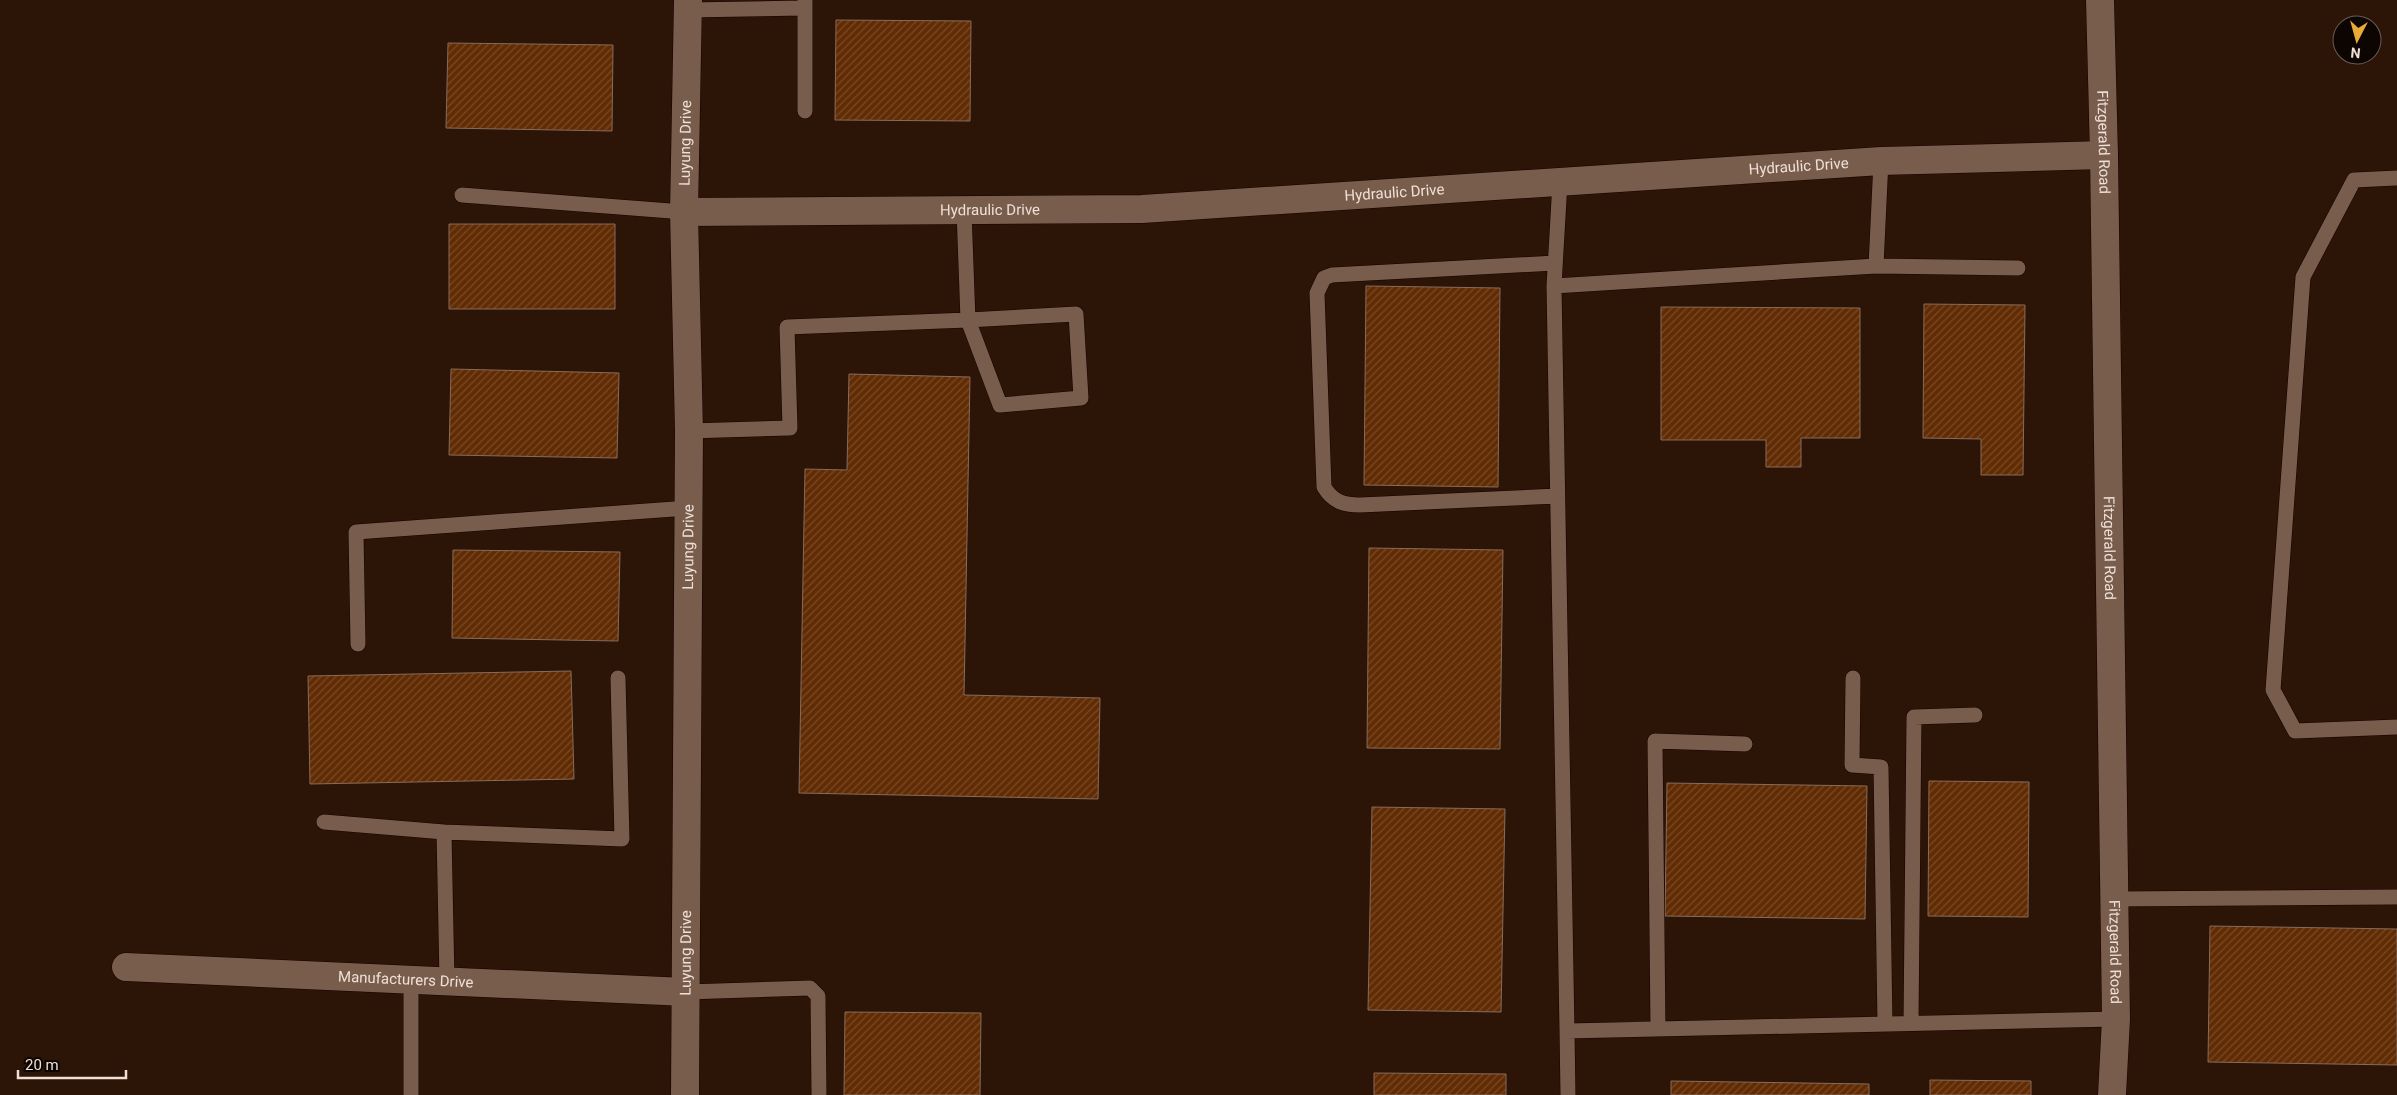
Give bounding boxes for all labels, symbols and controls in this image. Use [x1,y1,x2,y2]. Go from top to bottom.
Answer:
north arrow [2332,15,2382,65]
text: N [2350,44,2361,61]
street label: Fitzgerald Road [2093,90,2114,194]
street label: Luyung Drive [675,100,695,186]
street label: Hydraulic Drive [1748,154,1849,179]
street label: Hydraulic Drive [1344,180,1445,205]
street label: Hydraulic Drive [940,201,1040,219]
street label: Fitzgerald Road [2100,496,2119,600]
street label: Luyung Drive [679,504,698,590]
street label: Fitzgerald Road [2105,900,2125,1004]
street label: Luyung Drive [677,910,695,996]
street label: Manufacturers Drive [338,967,474,992]
scale bar [18,1048,125,1080]
text: 20 m [25,1056,59,1074]

